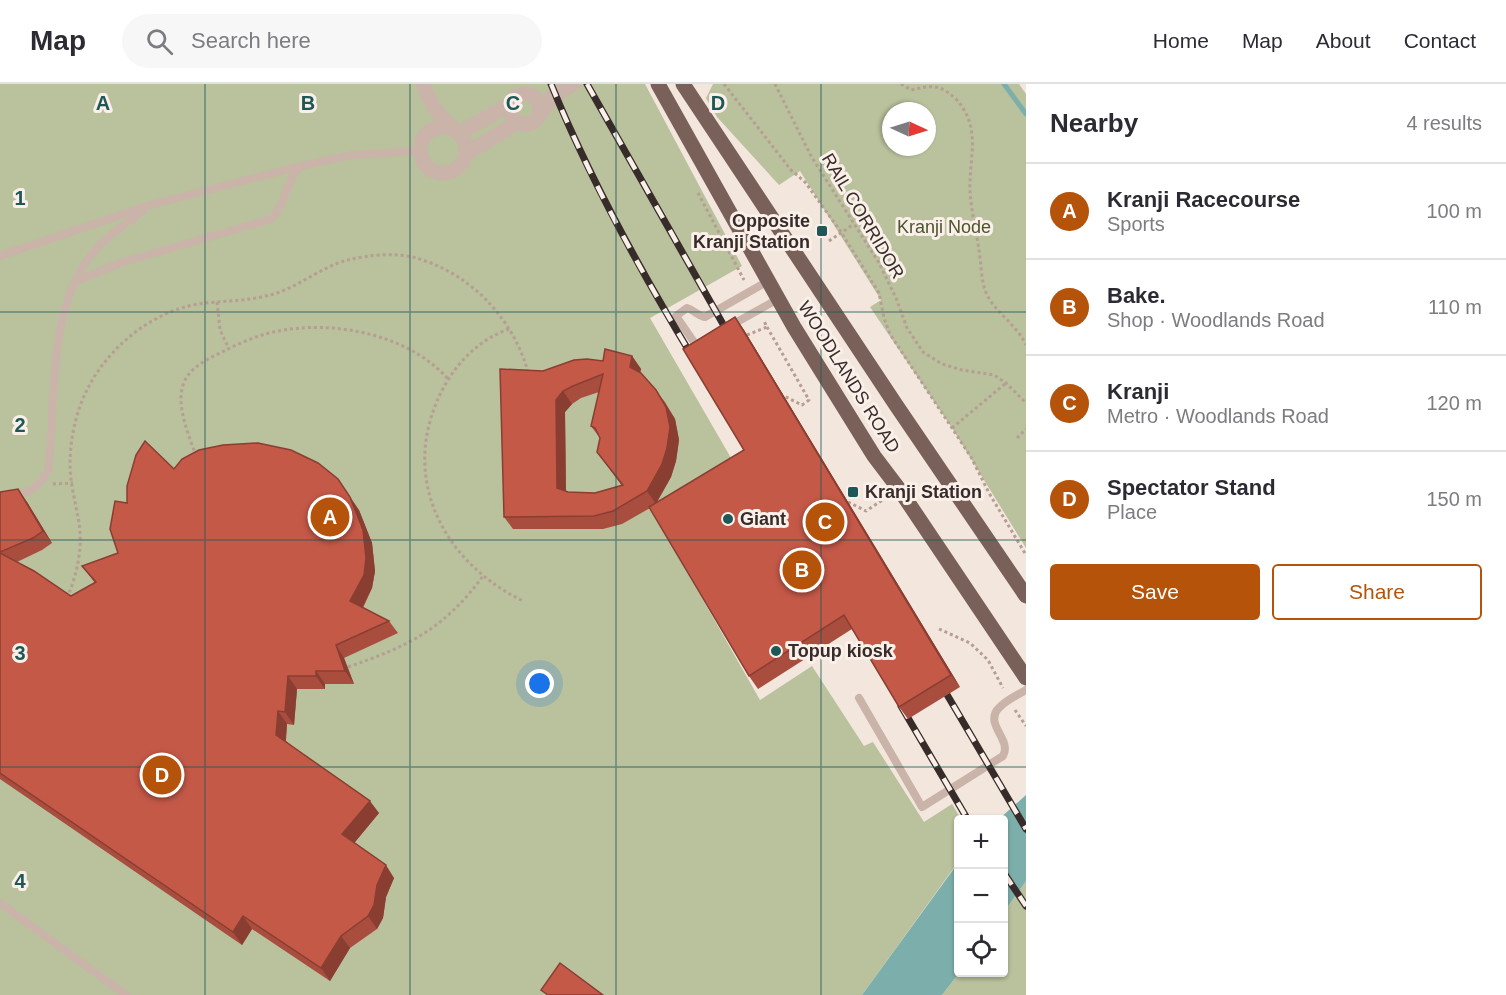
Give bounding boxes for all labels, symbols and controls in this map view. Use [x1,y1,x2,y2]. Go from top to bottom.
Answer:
search box [122,14,542,68]
text: Map [30,25,86,56]
icon: search [143,25,176,58]
text: Search here [191,28,311,53]
text: Home [1153,29,1209,52]
text: Map [1242,29,1283,52]
text: About [1316,29,1371,52]
text: Contact [1404,29,1476,52]
text: A [96,92,110,114]
text: B [301,92,315,114]
text: C [506,92,520,114]
text: D [711,92,725,114]
north arrow [882,102,936,156]
text: Nearby [1050,108,1138,138]
text: 4 results [1406,112,1482,134]
street label: RAIL CORRIDOR [818,150,908,282]
text: 1 [14,187,26,209]
text: Kranji Racecourse [1107,187,1300,212]
text: A [1062,200,1077,222]
text: 100 m [1426,200,1482,222]
place label: Opposite Kranji Station [693,211,810,252]
text: Sports [1107,213,1165,235]
park label: Kranji Node [897,217,991,237]
marker: Opposite Kranji Station [815,224,829,238]
text: Bake. [1107,283,1166,308]
text: B [1062,296,1077,318]
text: 110 m [1428,296,1482,318]
street label: WOODLANDS ROAD [794,297,904,457]
text: Shop · Woodlands Road [1107,309,1325,331]
text: Kranji [1107,379,1169,404]
text: C [1062,392,1077,414]
text: 120 m [1426,392,1482,414]
text: Metro · Woodlands Road [1107,405,1329,427]
text: 2 [14,414,26,436]
text: Spectator Stand [1107,475,1276,500]
place label: Kranji Station [865,482,982,502]
marker: Kranji Station [846,485,860,499]
text: D [1062,488,1077,510]
text: 150 m [1426,488,1482,510]
pin: A [310,494,350,540]
pin: C [806,500,844,544]
text: Place [1107,501,1157,523]
place label: Giant [740,509,786,529]
marker: Giant [721,512,735,526]
pin: B [782,548,822,592]
button: Save [1050,564,1260,620]
button: Share [1272,564,1482,620]
place label: Topup kiosk [788,641,894,661]
text: 3 [14,642,26,664]
marker: Topup kiosk [769,644,783,658]
your location [525,669,554,698]
pin: D [142,752,182,798]
map controls [954,815,1008,977]
button: + [954,815,1008,869]
button: − [954,869,1008,923]
text: 4 [14,870,26,892]
button: locate [954,923,1008,977]

